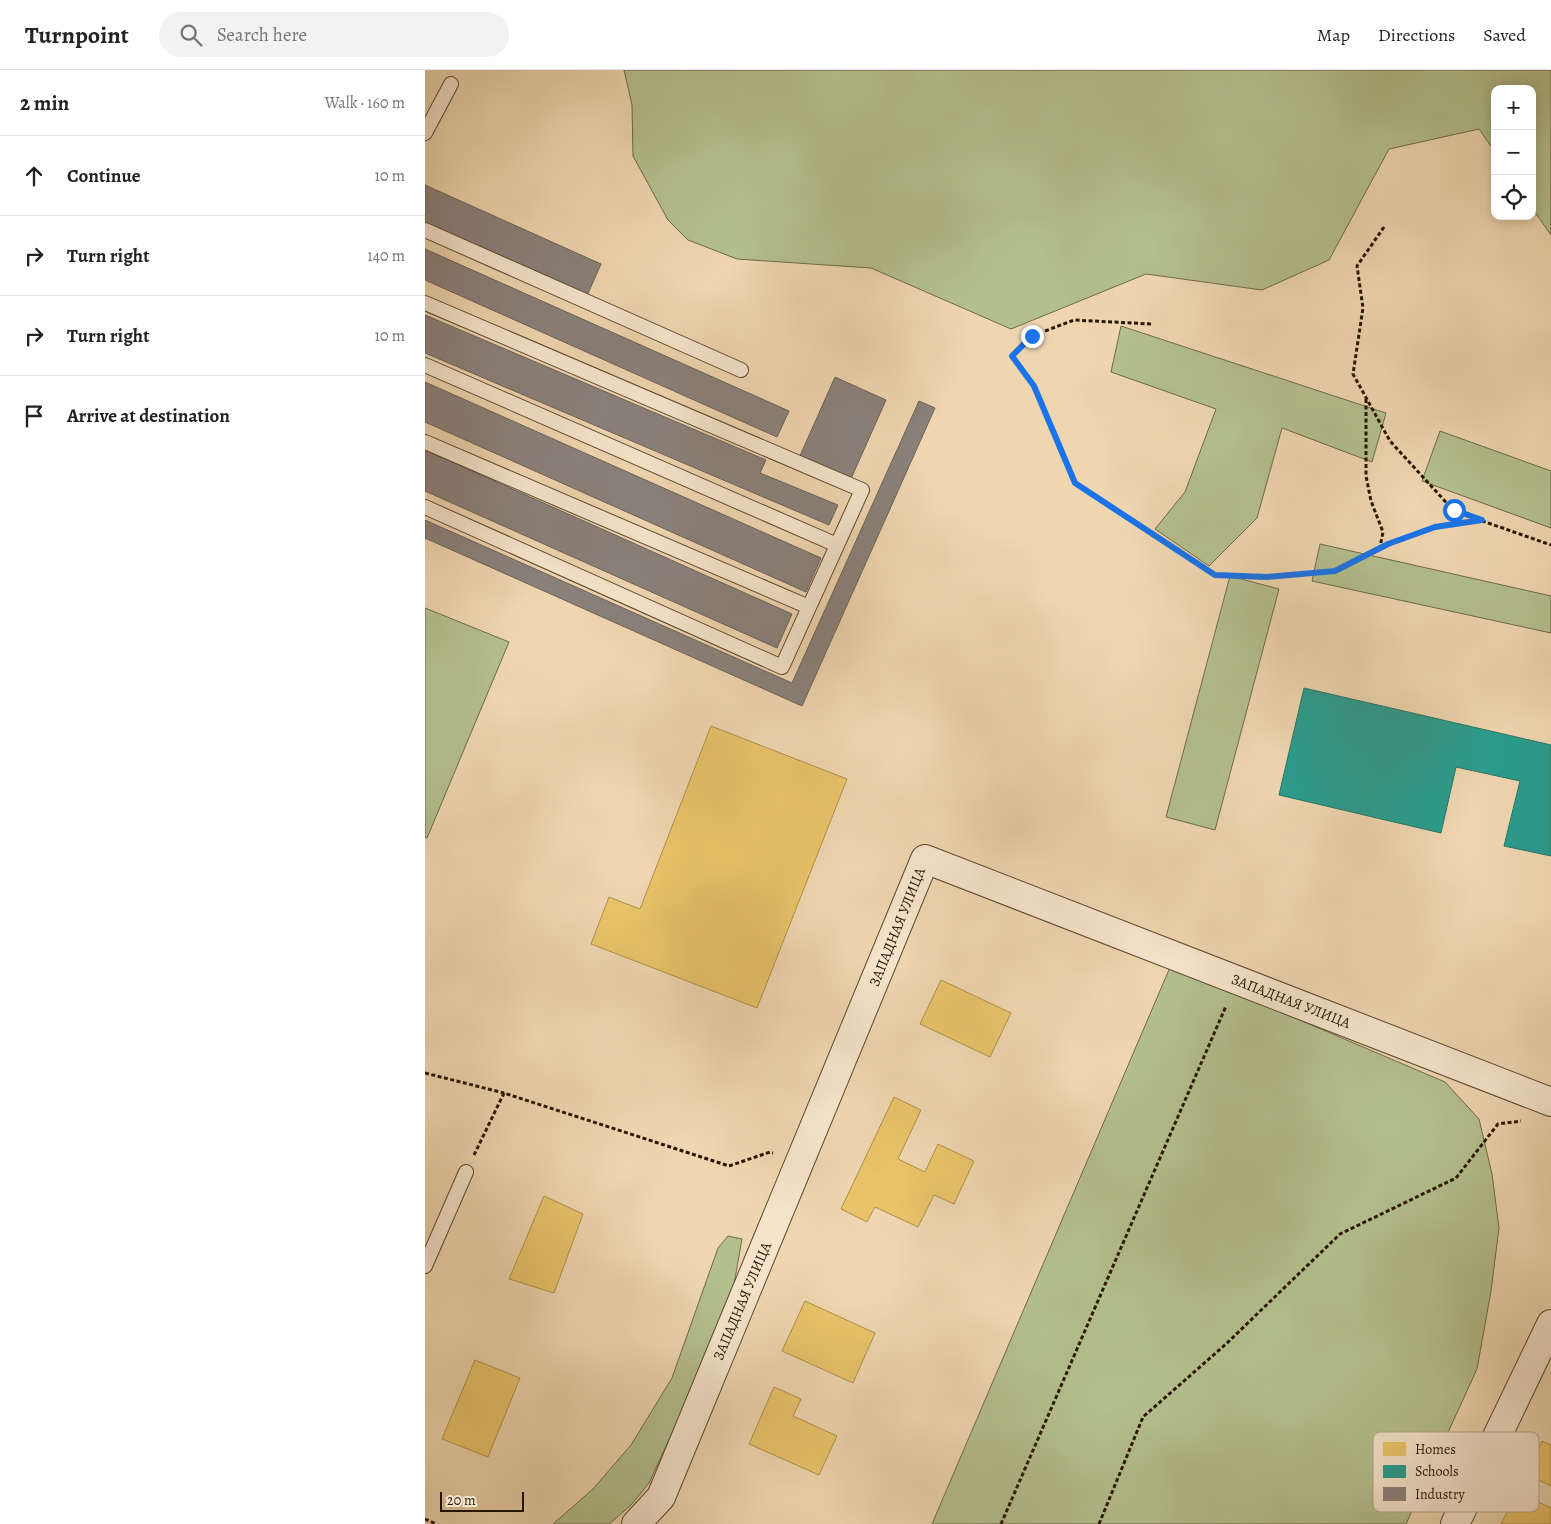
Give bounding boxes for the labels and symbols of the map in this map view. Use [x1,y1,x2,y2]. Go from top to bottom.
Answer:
route end [1021,325,1044,348]
route start [1443,499,1466,522]
street label: ЗАПАДНАЯ УЛИЦА [864,864,930,989]
street label: ЗАПАДНАЯ УЛИЦА [1228,969,1354,1033]
street label: ЗАПАДНАЯ УЛИЦА [708,1239,776,1363]
legend [1373,1432,1539,1512]
text: Homes [1415,1440,1456,1459]
text: Schools [1415,1462,1459,1481]
text: Industry [1415,1485,1465,1504]
scale bar [440,1489,524,1512]

